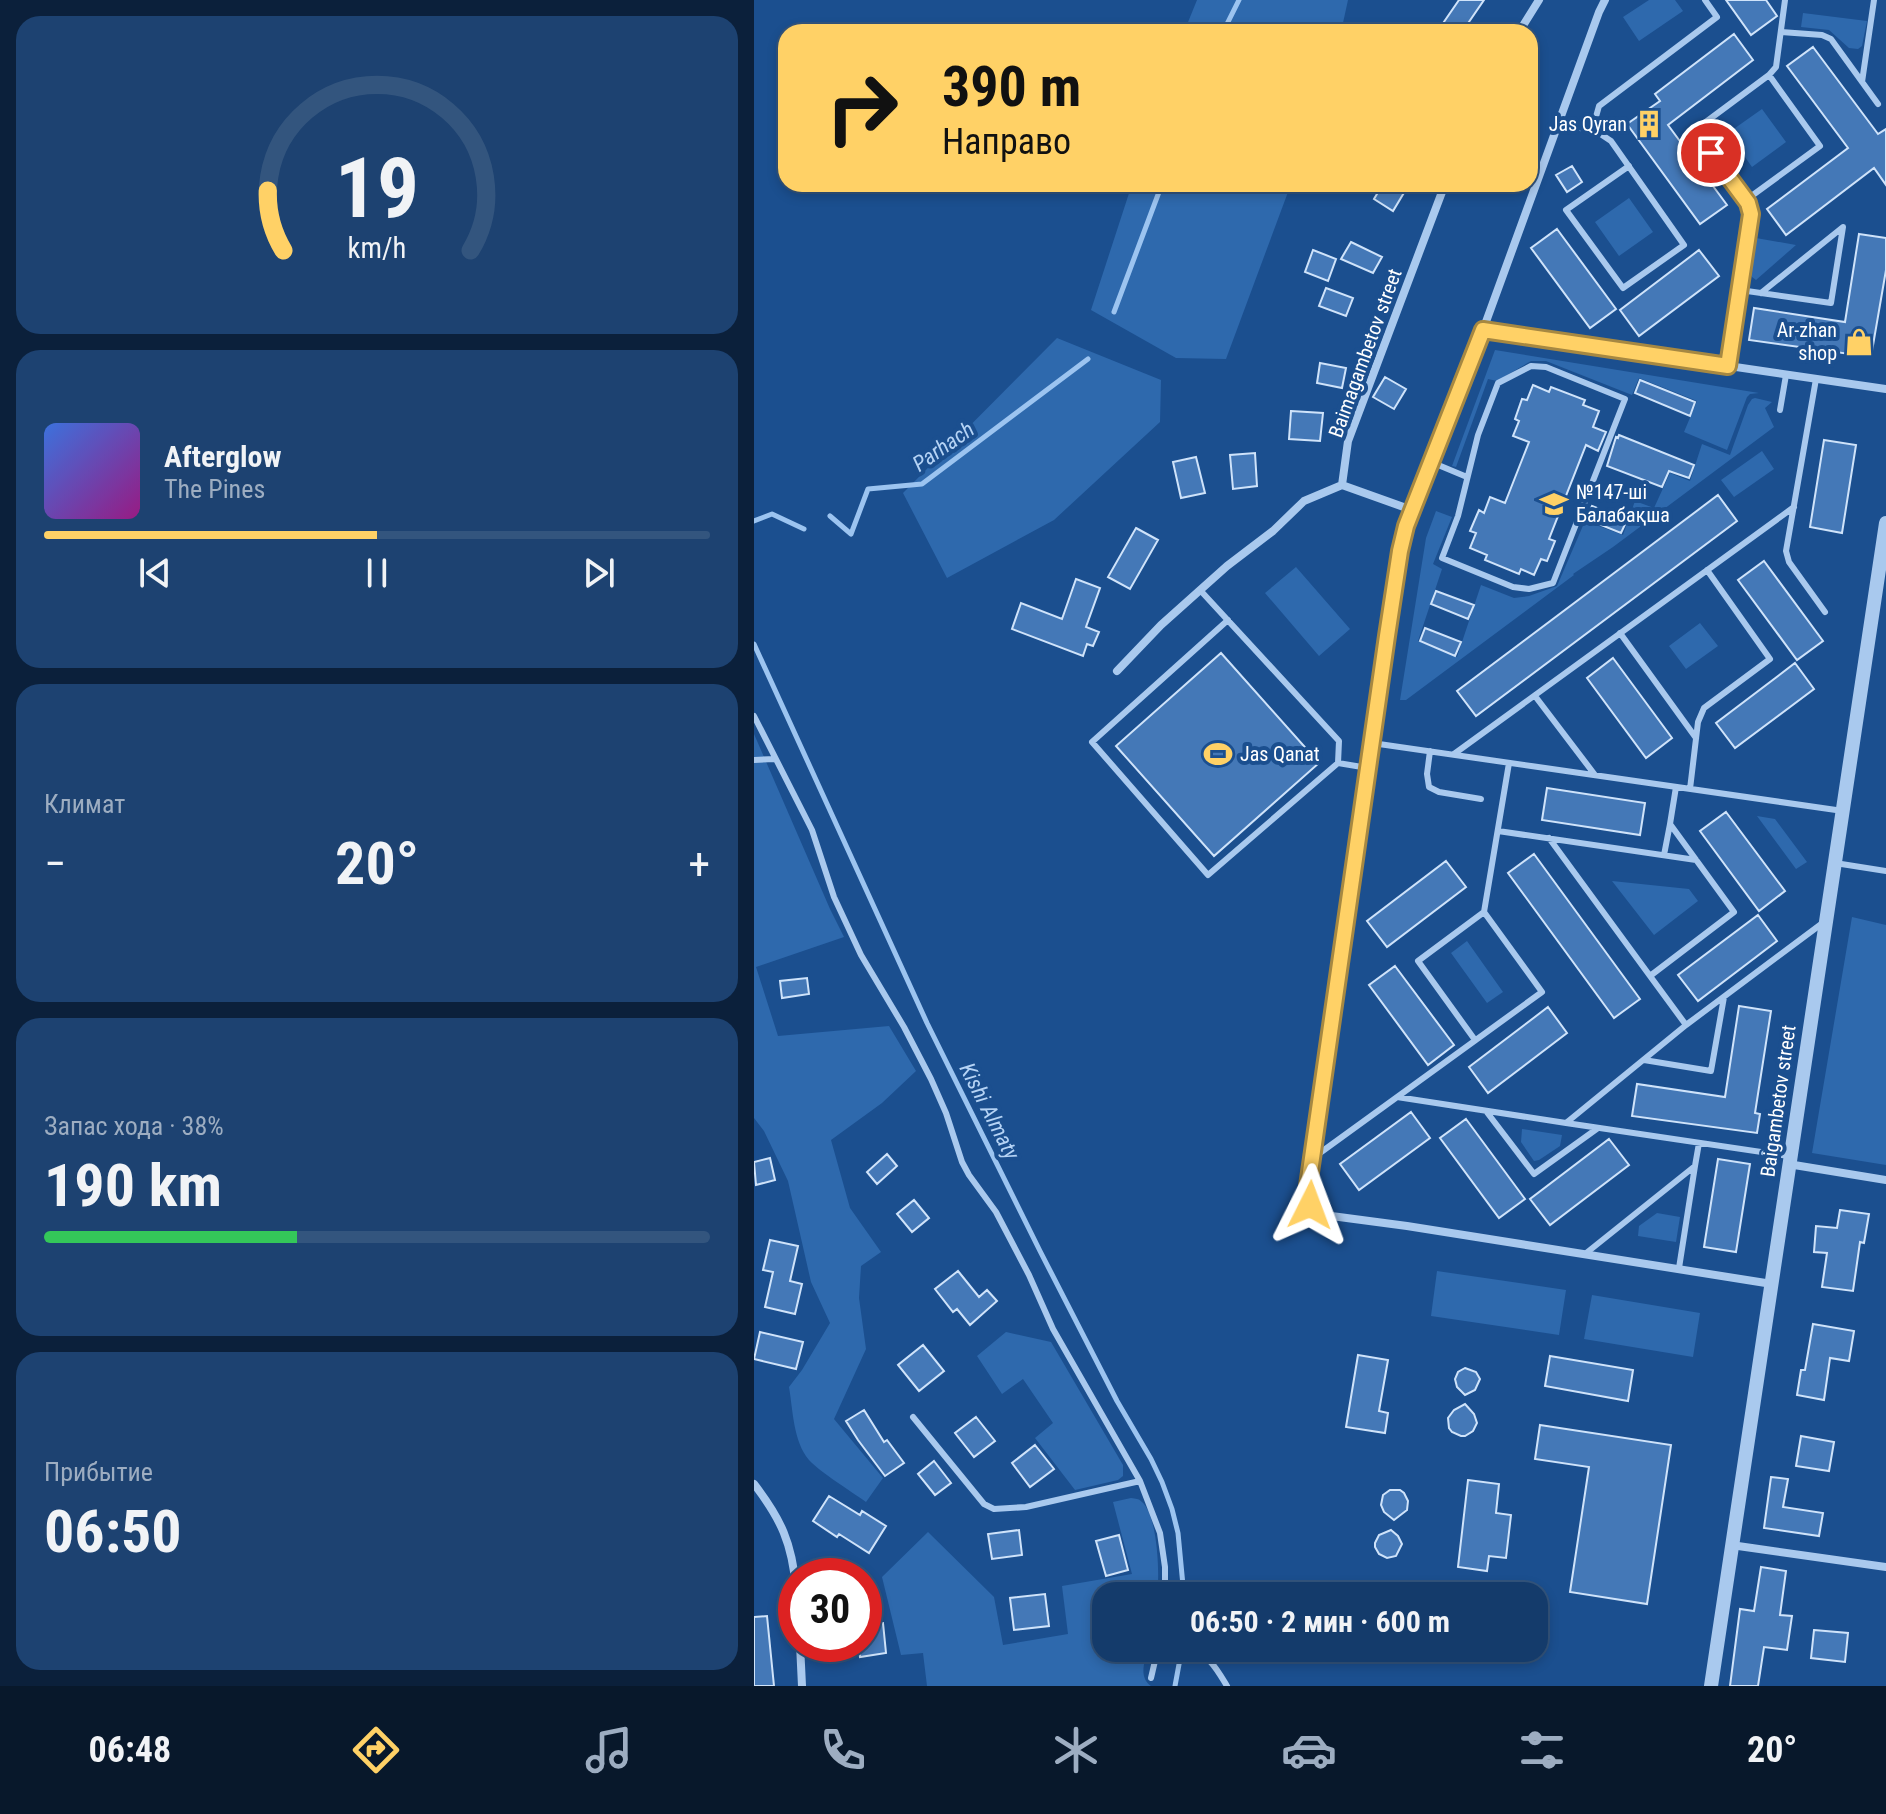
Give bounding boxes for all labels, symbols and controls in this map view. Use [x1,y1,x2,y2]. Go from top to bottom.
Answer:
text: 390 m [942,54,1081,120]
icon: right [810,56,914,160]
building icon: Jas Qyran [1634,109,1664,139]
place label: Jas Qyran [1549,112,1627,136]
pin [1677,119,1745,187]
text: Направо [942,121,1071,163]
icon: arrive [1689,131,1733,175]
text: 19 [335,140,419,237]
text: km/h [348,231,406,265]
street label: Baimagambetov street [1323,265,1407,441]
place label: Ar-zhan shop [1777,318,1837,365]
shop icon: Ar-zhan shop [1844,327,1874,357]
water label: Parhach [908,416,979,476]
text: Afterglow [164,439,282,474]
text: The Pines [164,474,265,504]
place label: №147-ші Балабақша [1576,480,1670,527]
school or university icon: №147-ші Балабақша [1539,489,1569,519]
icon: previous [133,551,177,595]
icon: pause [355,551,399,595]
icon: next [577,551,621,595]
sports icon: Jas Qanat [1203,739,1233,769]
place label: Jas Qanat [1240,742,1320,766]
text: Климат [44,789,125,819]
text: 20° [335,828,419,899]
text: − [44,838,66,890]
text: + [688,838,710,890]
street label: Baigambetov street [1755,1023,1801,1179]
water label: Kіshі Almaty [955,1059,1025,1165]
text: Запас хода · 38% [44,1111,224,1141]
text: 190 km [44,1150,222,1221]
position arrow [1268,1163,1352,1247]
text: Прибытие [44,1457,153,1487]
text: 06:50 [44,1496,182,1567]
speed limit sign: 30 [778,1558,882,1662]
text: 06:50 · 2 мин · 600 m [1190,1604,1450,1639]
icon: directions [348,1722,404,1778]
icon: music [581,1722,637,1778]
icon: phone [815,1722,871,1778]
icon: climate [1048,1722,1104,1778]
icon: car [1281,1722,1337,1778]
icon: filters [1514,1722,1570,1778]
text: 06:48 [89,1729,171,1771]
text: 20° [1747,1729,1797,1771]

